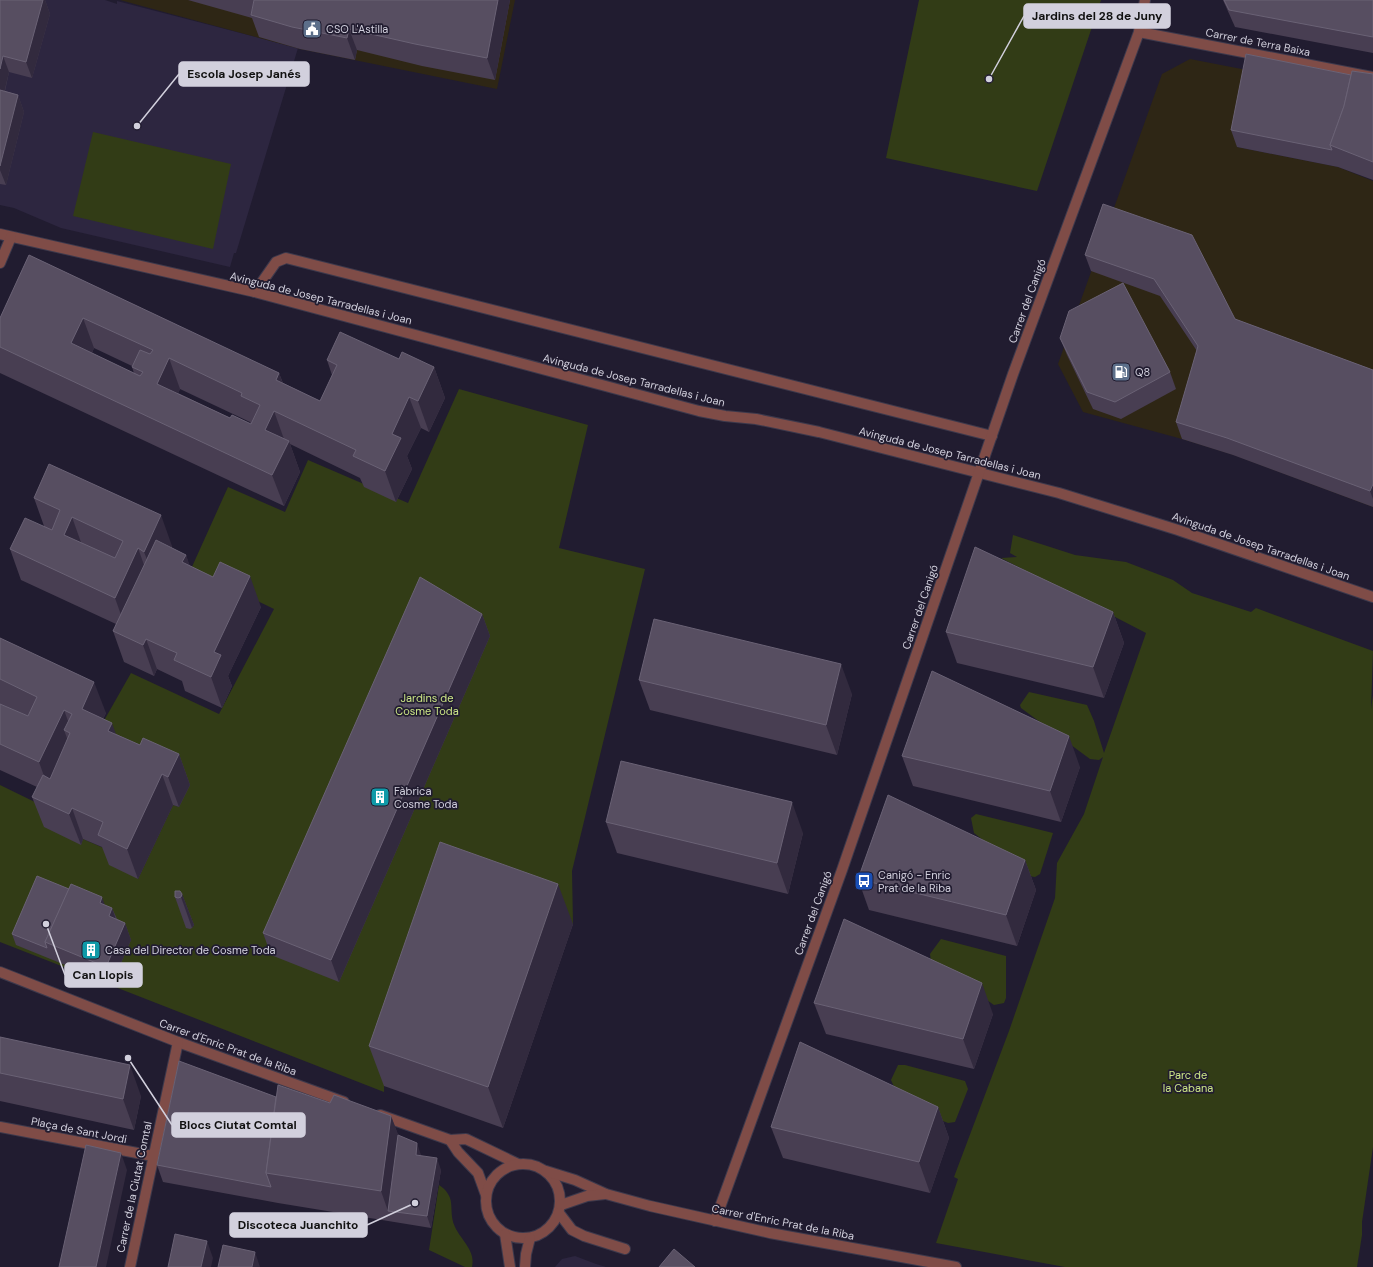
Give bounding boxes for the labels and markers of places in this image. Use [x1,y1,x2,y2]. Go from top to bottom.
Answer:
callout: Jardins del 28 de Juny [1024,4,1170,28]
public building icon: CSO L'Astilla [301,18,323,40]
place label: CSO L'Astilla [326,22,388,36]
callout: Escola Josep Janés [179,62,309,86]
fuel station icon: Q8 [1110,361,1132,383]
place label: Q8 [1135,365,1150,379]
place label: Fàbrica Cosme Toda [394,784,458,811]
building icon: Fàbrica Cosme Toda [369,786,391,808]
place label: Canigó - Enric Prat de la Riba [878,868,951,895]
bus stop icon: Canigó - Enric Prat de la Riba [853,870,875,892]
building icon: Casa del Director de Cosme Toda [80,939,102,961]
place label: Casa del Director de Cosme Toda [105,943,276,957]
callout: Can Llopis [65,963,142,987]
callout: Blocs Ciutat Comtal [172,1113,305,1137]
callout: Discoteca Juanchito [230,1213,367,1237]

